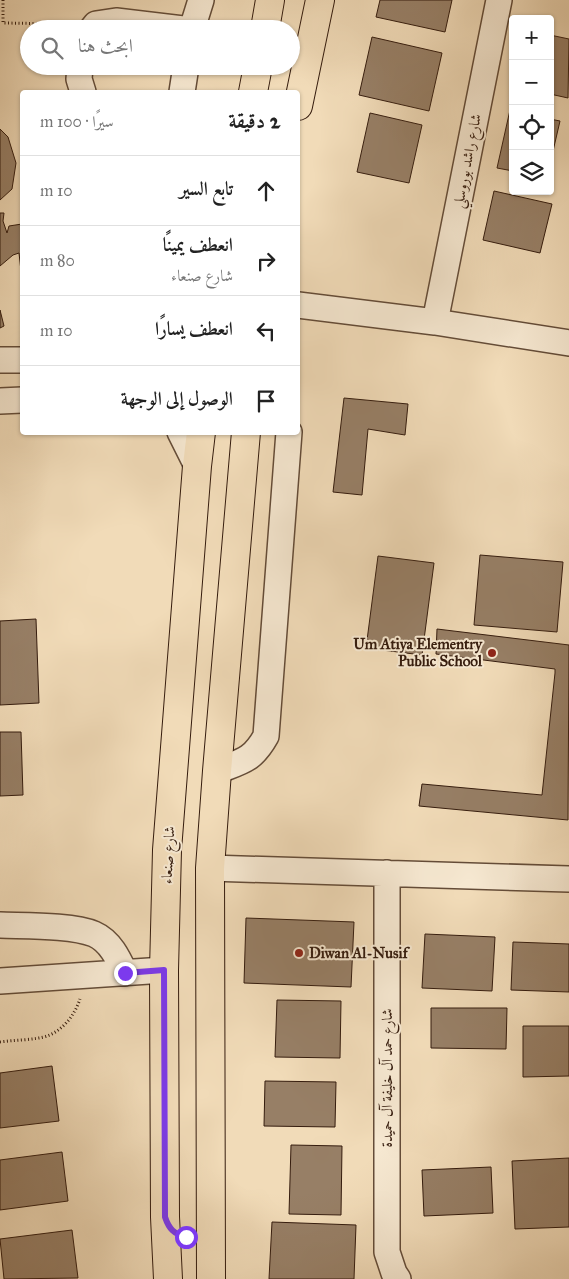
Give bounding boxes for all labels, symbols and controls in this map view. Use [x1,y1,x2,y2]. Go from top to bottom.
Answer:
map controls [509,15,554,195]
button: + [509,15,554,60]
search box [20,20,300,75]
icon: search [38,34,66,62]
text: ابحث هنا [78,34,133,57]
button: − [509,60,554,105]
button: locate [509,105,554,150]
text: 2 دقيقة [228,108,280,134]
text: سيرًا · 100 m [40,112,114,131]
street label: شارع راشد بوروسلي [449,112,490,211]
button: layers [509,150,554,195]
text: تابع السير [179,177,233,200]
icon: ahead [252,177,280,205]
text: 10 m [40,181,72,200]
text: انعطف يمينًا [163,233,233,256]
icon: right [252,247,280,275]
text: 80 m [40,251,75,270]
text: شارع صنعاء [171,266,233,285]
text: انعطف يسارًا [155,317,233,340]
icon: left [252,317,280,345]
text: 10 m [40,321,72,340]
text: الوصول إلى الوجهة [121,387,233,410]
icon: arrive [252,387,280,415]
place label: Um Atiya Elementry Public School [353,635,483,670]
marker: Um Atiya Elementry Public School [486,647,498,659]
street label: شارع صنعاء [157,826,183,885]
place label: Diwan Al-Nusif [309,944,411,962]
marker: Diwan Al-Nusif [293,947,305,959]
route end [114,962,137,985]
street label: شارع حمد آل خليفة آل حميدة [378,1008,400,1148]
route start [175,1226,198,1249]

